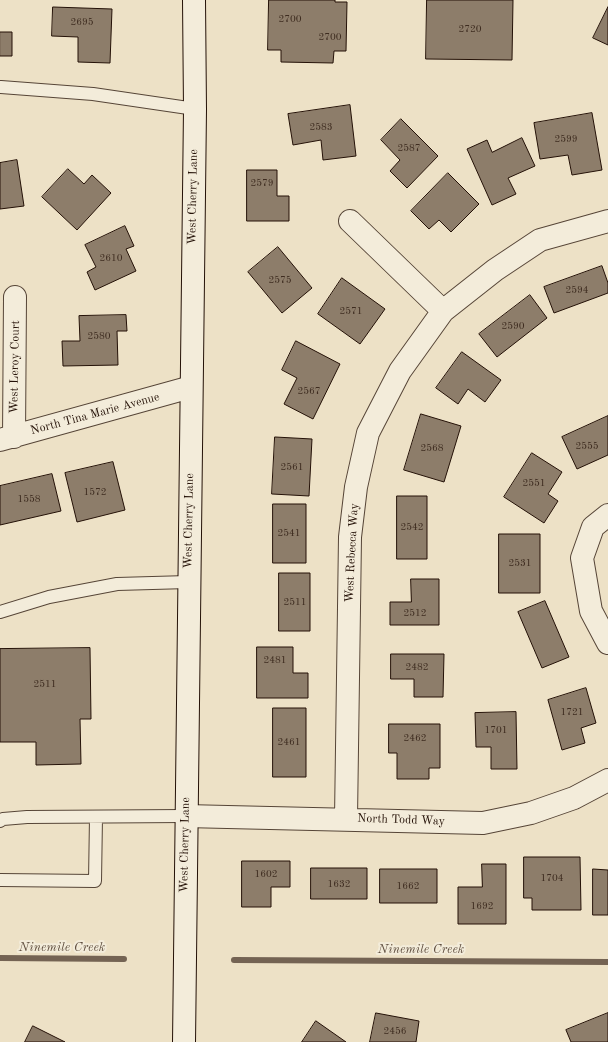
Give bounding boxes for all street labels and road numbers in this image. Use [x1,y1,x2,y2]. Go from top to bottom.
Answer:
street label: West Cherry Lane [185,149,201,245]
street label: West Leroy Court [7,320,23,414]
street label: North Tina Marie Avenue [29,390,161,438]
street label: West Cherry Lane [181,473,197,569]
street label: West Rebecca Way [342,503,362,603]
street label: West Cherry Lane [177,797,193,893]
street label: North Todd Way [357,811,445,829]

